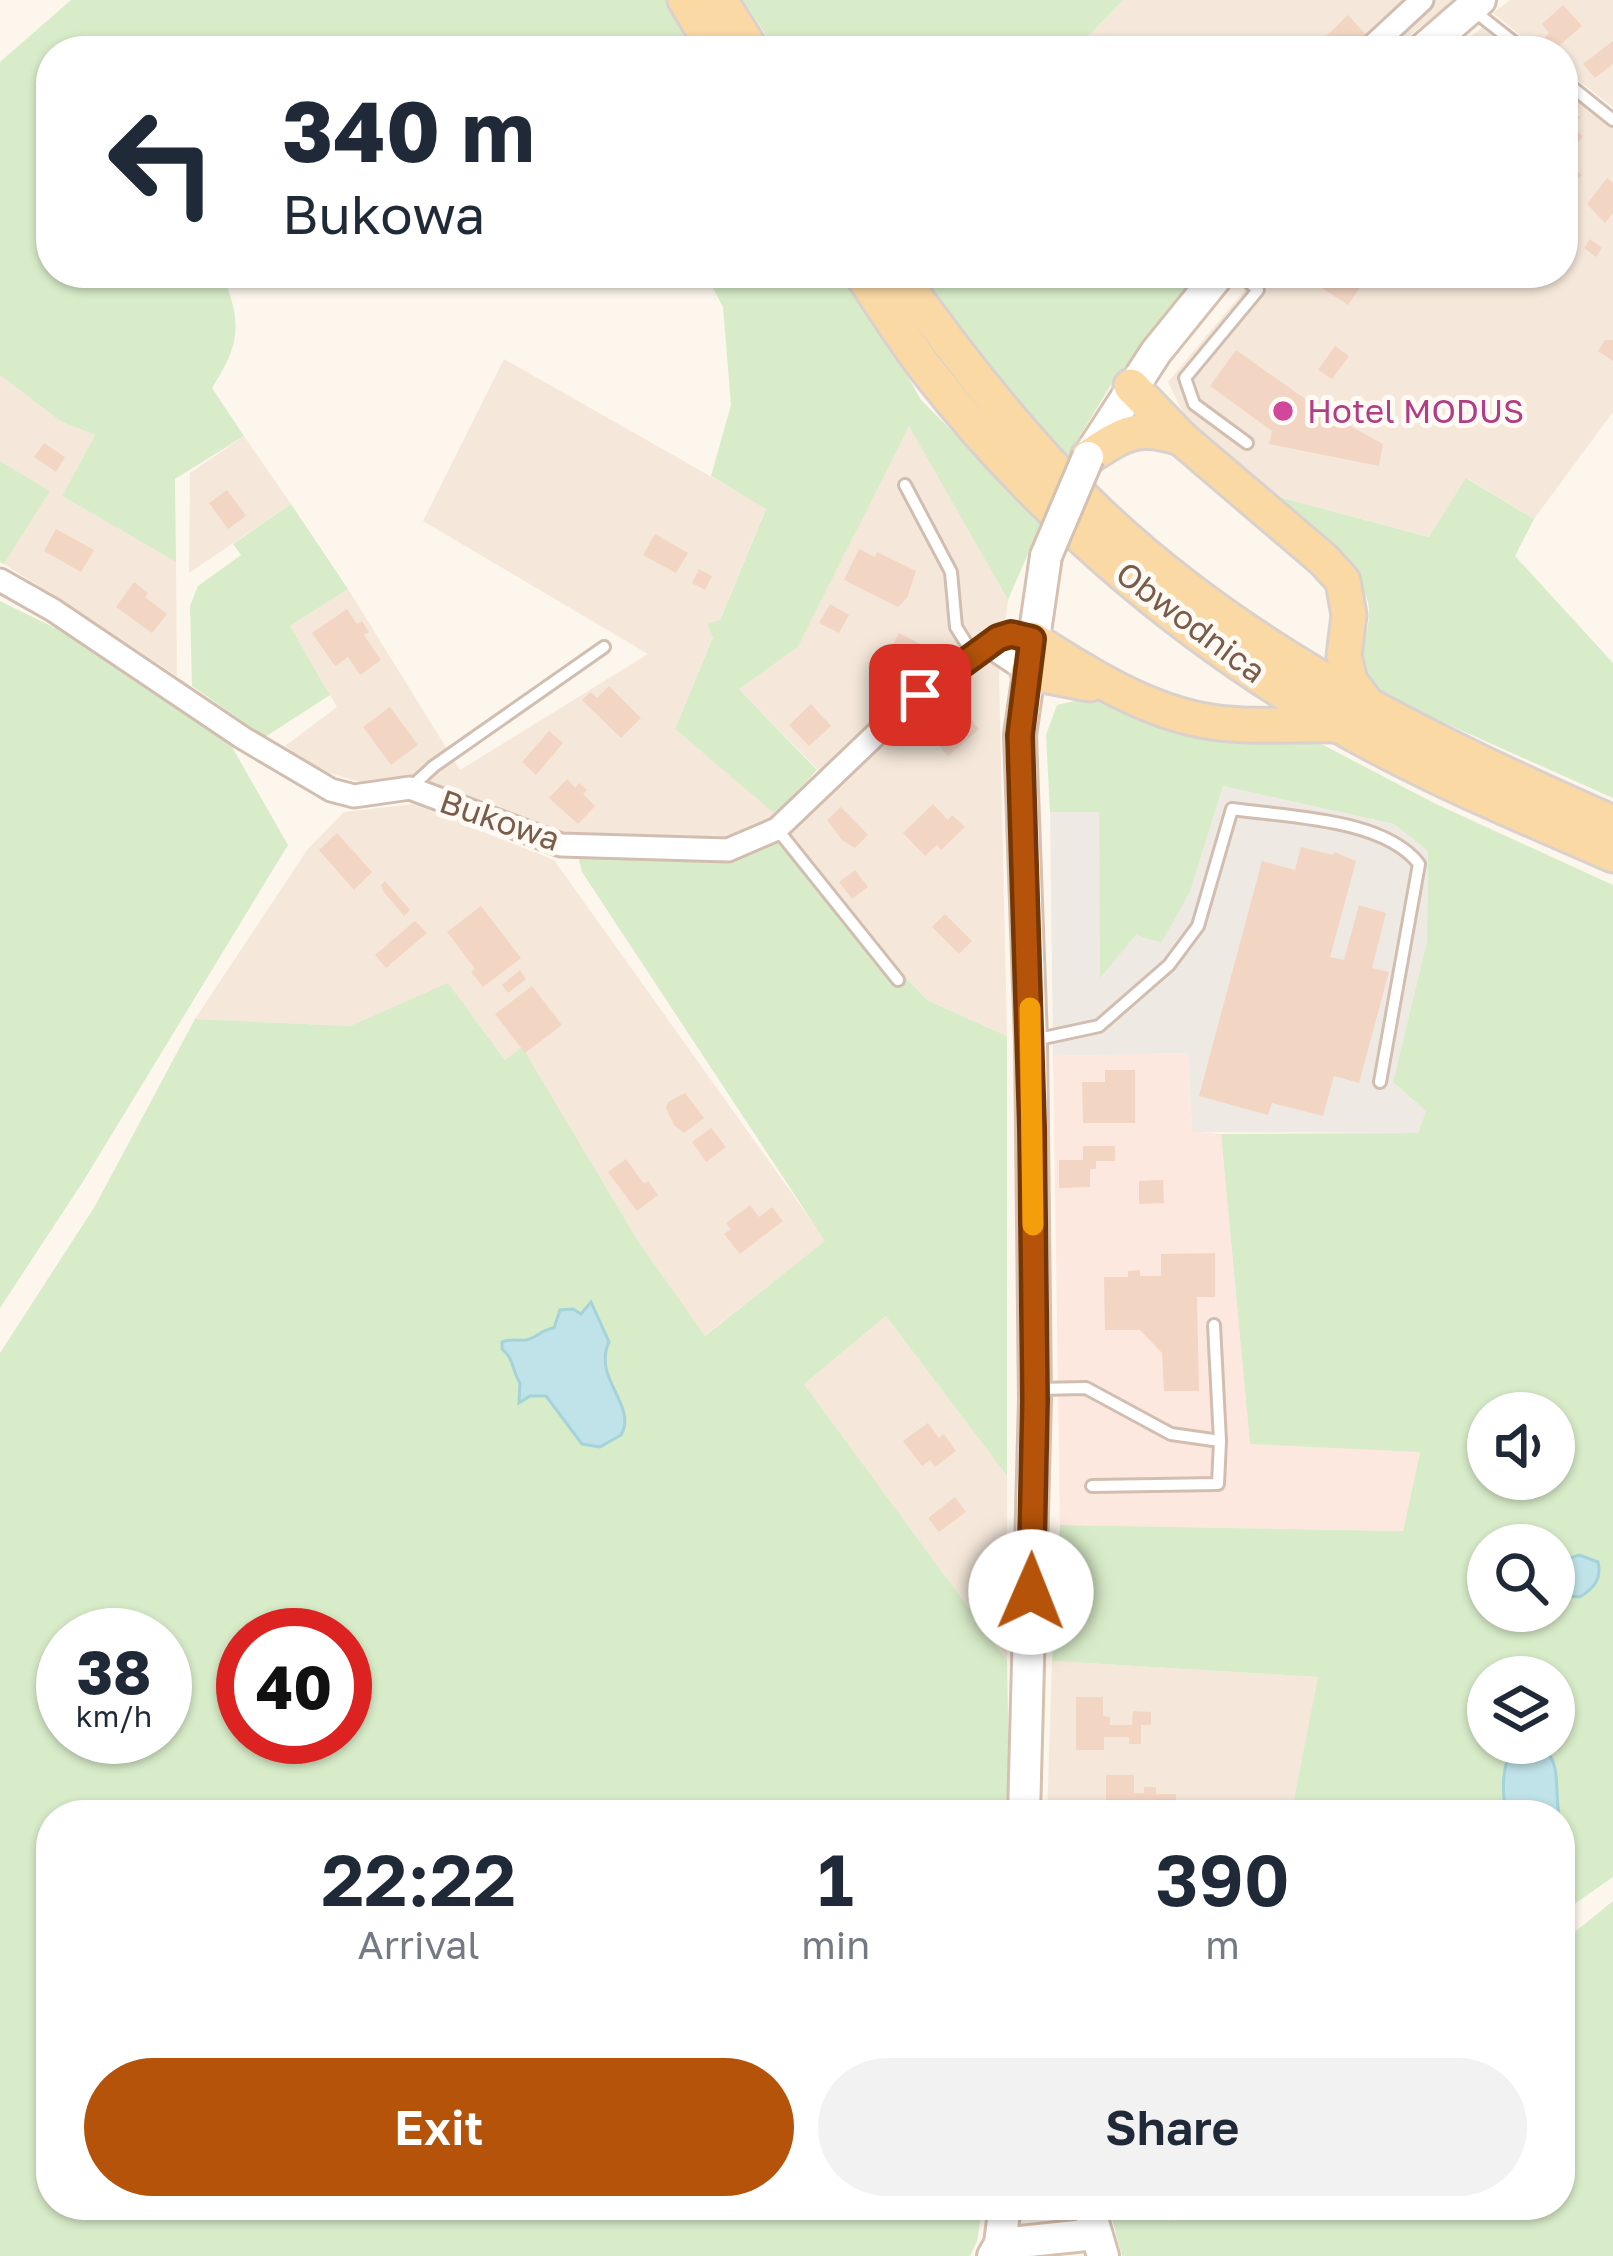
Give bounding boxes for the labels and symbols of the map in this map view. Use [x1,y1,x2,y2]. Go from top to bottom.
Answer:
place label: Hotel MODUS [1307,391,1524,430]
marker: Hotel MODUS [1270,398,1296,424]
street label: Obwodnica [1109,553,1274,690]
pin [869,644,971,746]
street label: Bukowa [435,781,565,858]
position arrow [968,1529,1094,1655]
speed limit sign: 40 [216,1608,372,1764]

